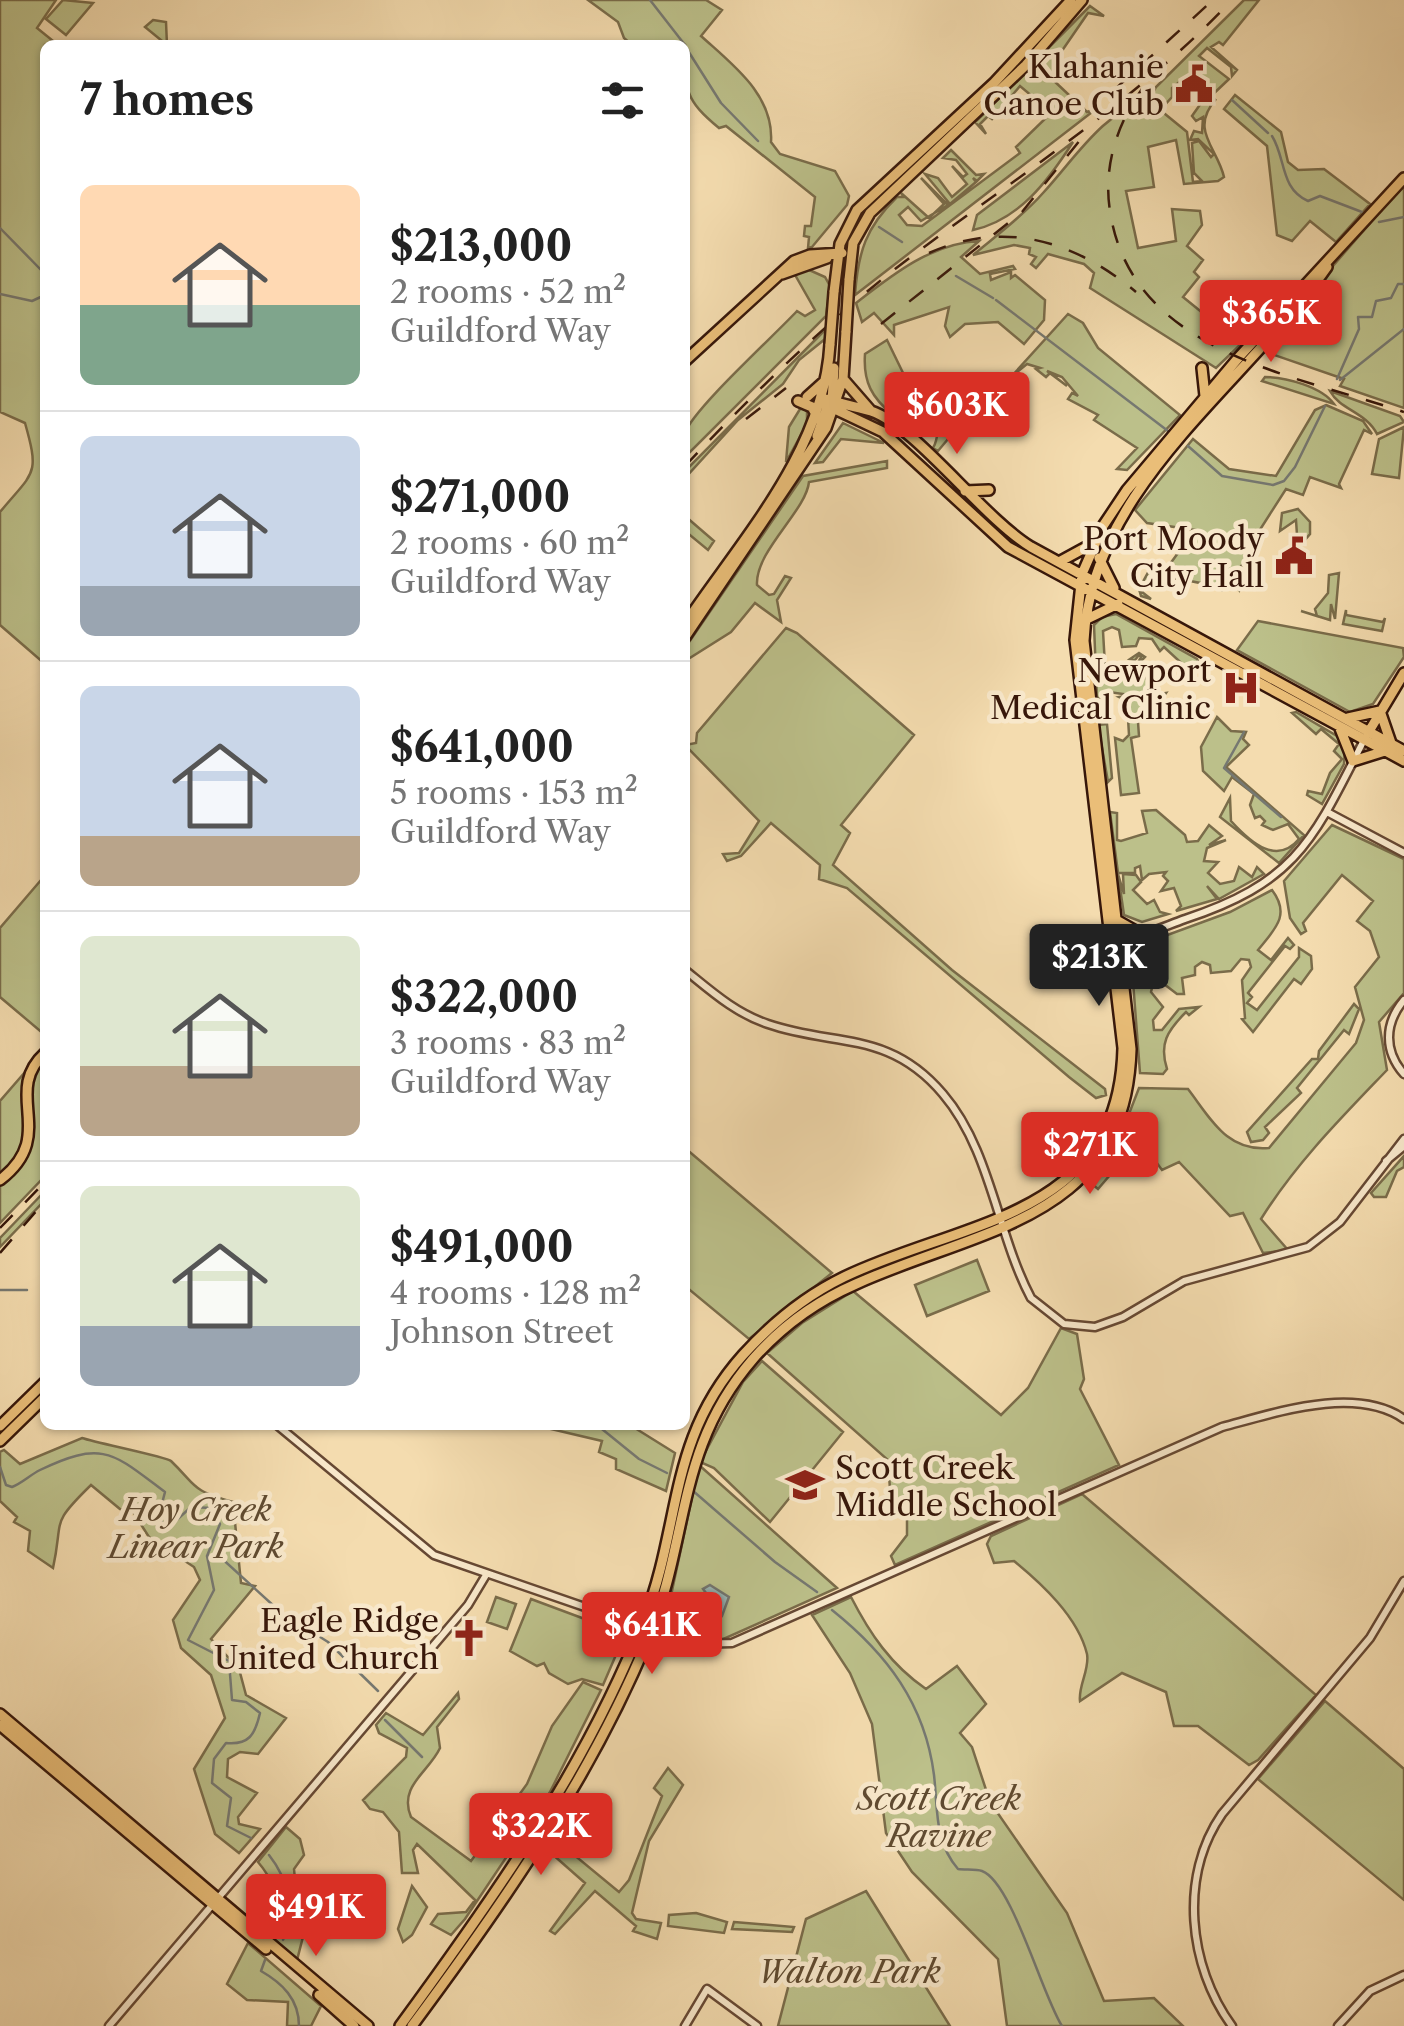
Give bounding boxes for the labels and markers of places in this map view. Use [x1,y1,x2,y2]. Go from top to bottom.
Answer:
place label: Klahanie Canoe Club [983,47,1164,123]
public building icon: Klahanie Canoe Club [1173,63,1215,105]
pin: $365K [1201,280,1341,365]
pin: $603K [887,372,1027,457]
place label: Port Moody City Hall [1083,519,1265,595]
public building icon: Port Moody City Hall [1273,535,1315,577]
place label: Newport Medical Clinic [990,651,1212,727]
hospital icon: Newport Medical Clinic [1220,667,1262,709]
pin: $213K [1029,924,1169,1009]
pin: $271K [1020,1112,1160,1197]
place label: Scott Creek Middle School [835,1448,1057,1524]
school or university icon: Scott Creek Middle School [784,1464,826,1506]
pin: $641K [582,1592,722,1677]
place label: Eagle Ridge United Church [214,1601,439,1677]
church icon: Eagle Ridge United Church [448,1617,490,1659]
pin: $322K [471,1793,611,1878]
pin: $491K [246,1874,386,1959]

